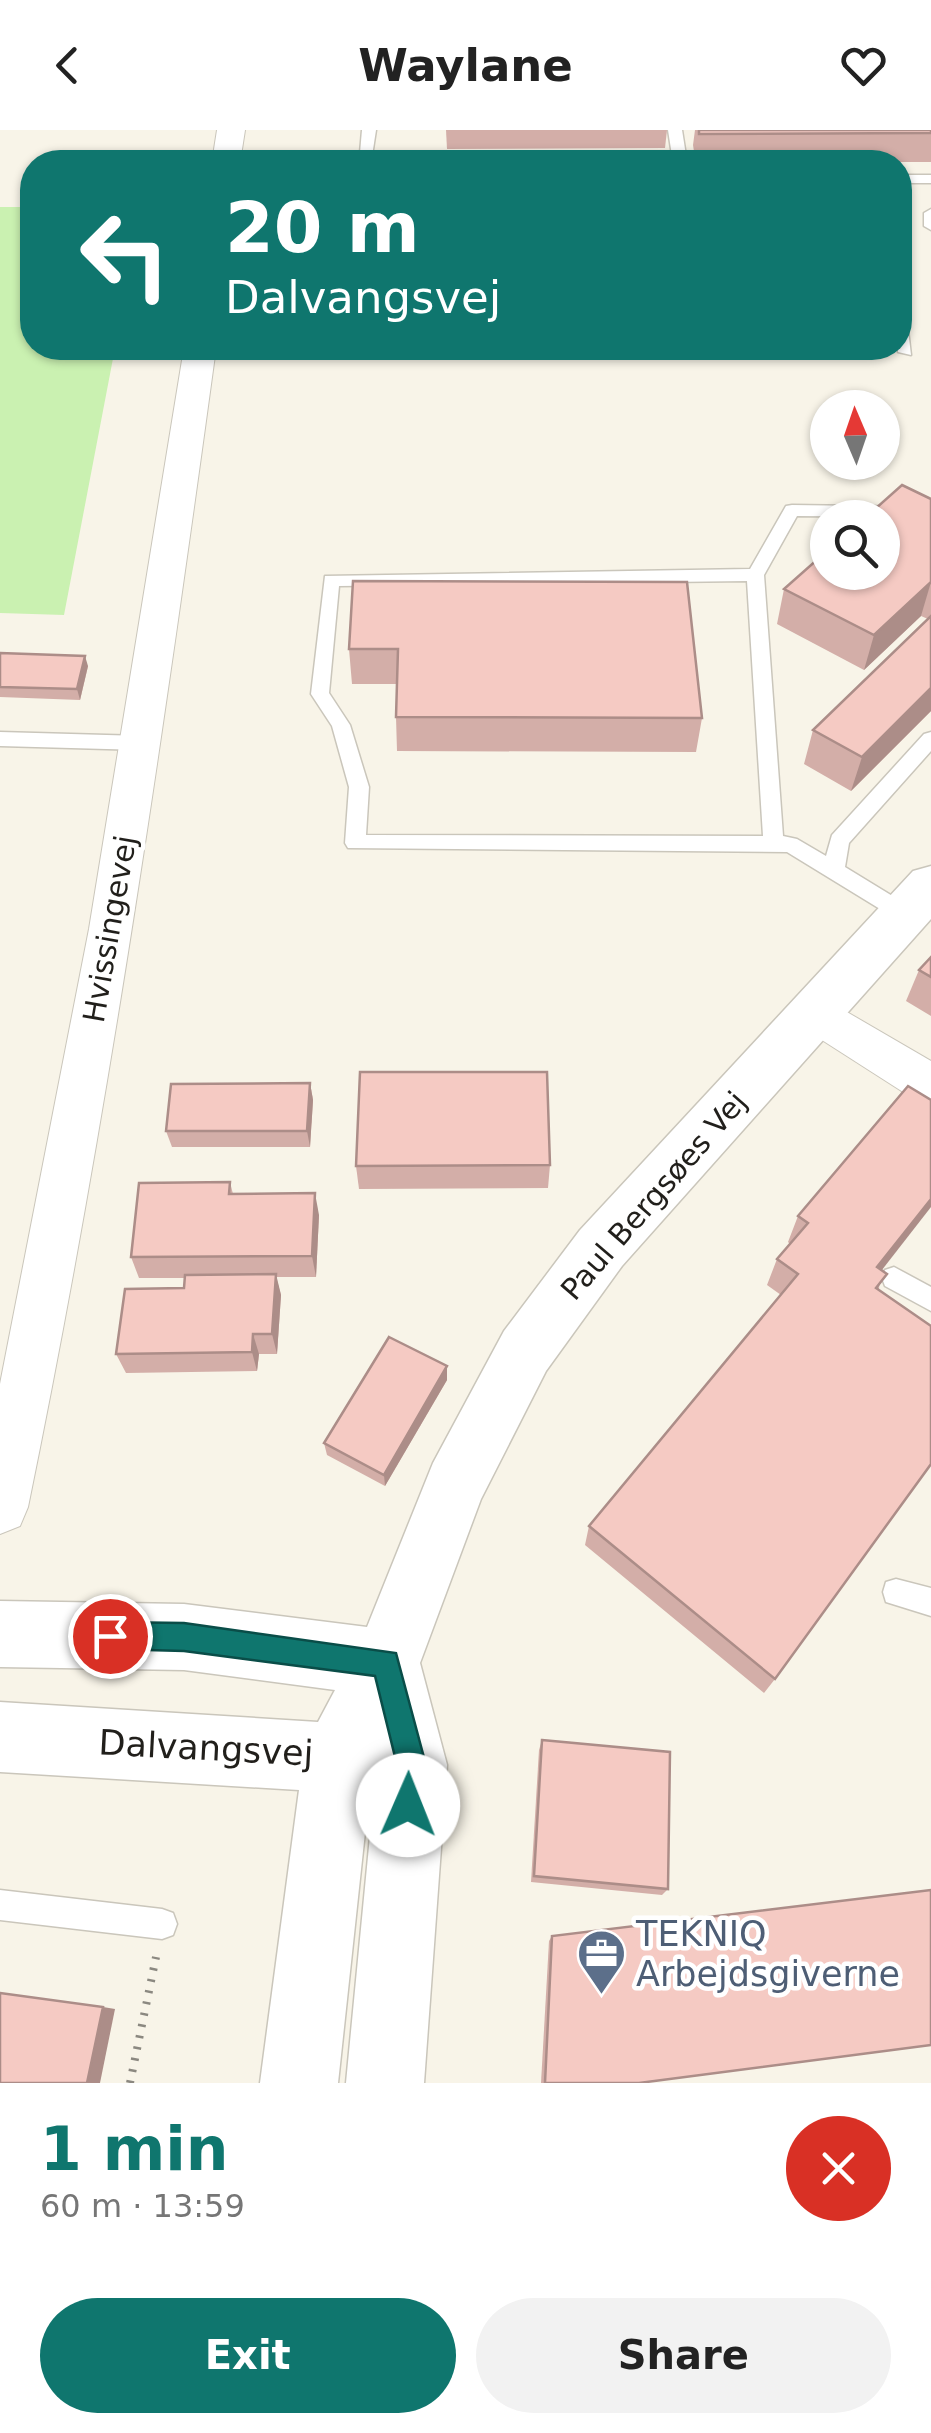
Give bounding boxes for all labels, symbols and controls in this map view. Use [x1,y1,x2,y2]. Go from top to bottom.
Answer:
icon: back [40,38,95,93]
icon: heart [836,38,891,93]
text: Waylane [358,39,573,92]
text: 20 m [225,187,420,269]
icon: left [60,190,190,320]
text: Dalvangsvej [225,271,501,324]
north arrow [810,390,900,480]
map controls [810,390,900,590]
button: search [810,500,900,590]
street label: Hvissingevej [76,833,143,1025]
street label: Paul Bergsøes Vej [554,1084,754,1307]
pin [68,1594,153,1679]
icon: arrive [83,1609,138,1664]
street label: Dalvangsvej [98,1722,314,1774]
position arrow [356,1753,460,1857]
place label: TEKNIQ Arbejdsgiverne [635,1914,900,1994]
office icon: TEKNIQ Arbejdsgiverne [575,1928,627,1996]
text: 1 min [40,2114,228,2184]
button: close [786,2116,891,2221]
text: 60 m · 13:59 [40,2187,245,2225]
button: Exit [40,2298,456,2413]
button: Share [476,2298,891,2413]

